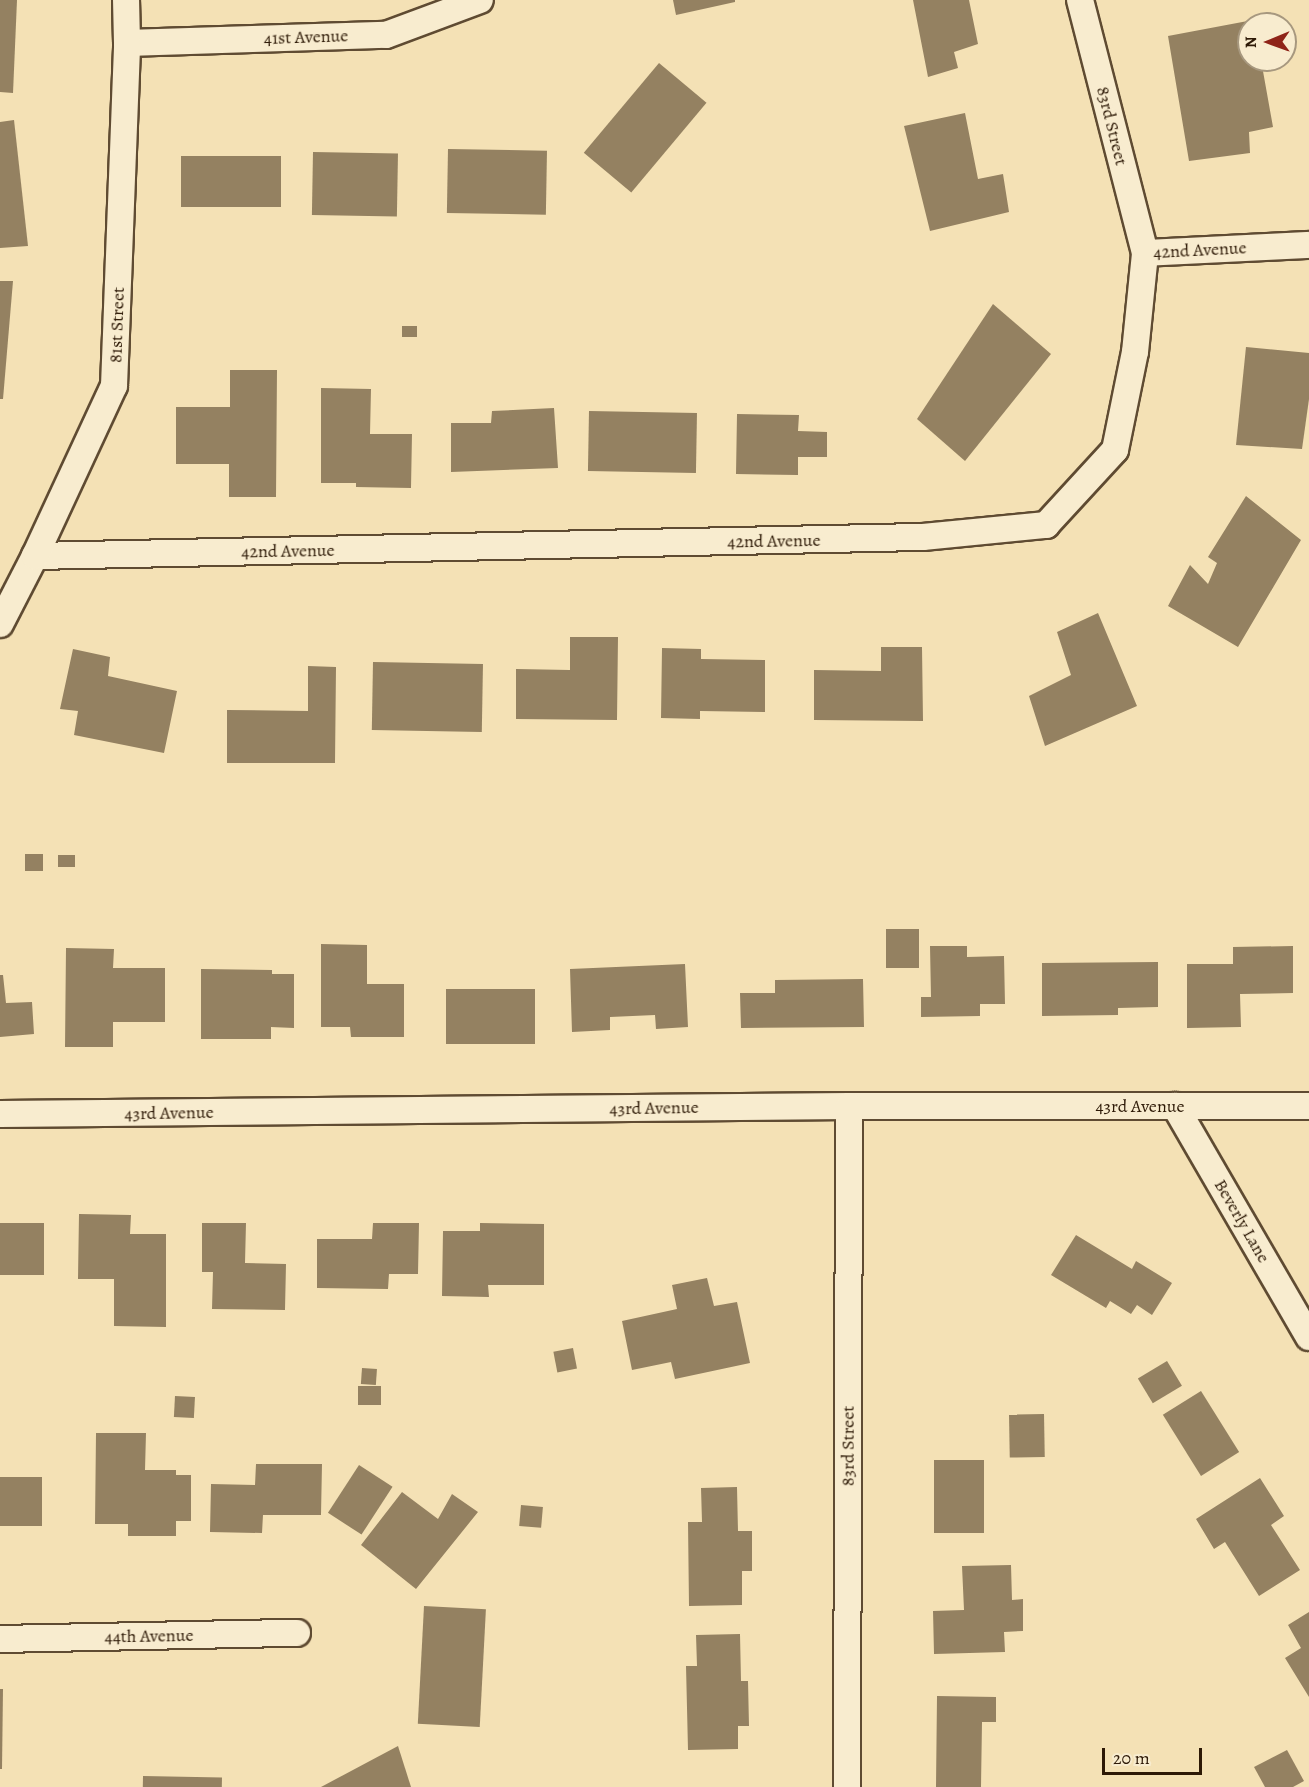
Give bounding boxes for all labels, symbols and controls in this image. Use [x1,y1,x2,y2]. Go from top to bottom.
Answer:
north arrow [1237,12,1297,72]
street label: 41st Avenue [263,25,349,49]
text: N [1240,36,1262,48]
street label: 83rd Street [1092,84,1132,168]
street label: 42nd Avenue [1153,237,1247,263]
street label: 81st Street [105,287,129,363]
street label: 42nd Avenue [727,529,821,553]
street label: 42nd Avenue [241,539,335,563]
street label: 43rd Avenue [1095,1095,1185,1117]
street label: 43rd Avenue [609,1096,699,1120]
street label: 43rd Avenue [124,1101,214,1125]
street label: Beverly Lane [1209,1175,1275,1267]
street label: 83rd Street [837,1406,859,1486]
street label: 44th Avenue [104,1624,194,1648]
scale bar [1105,1736,1206,1774]
text: 20 m [1113,1746,1150,1770]

